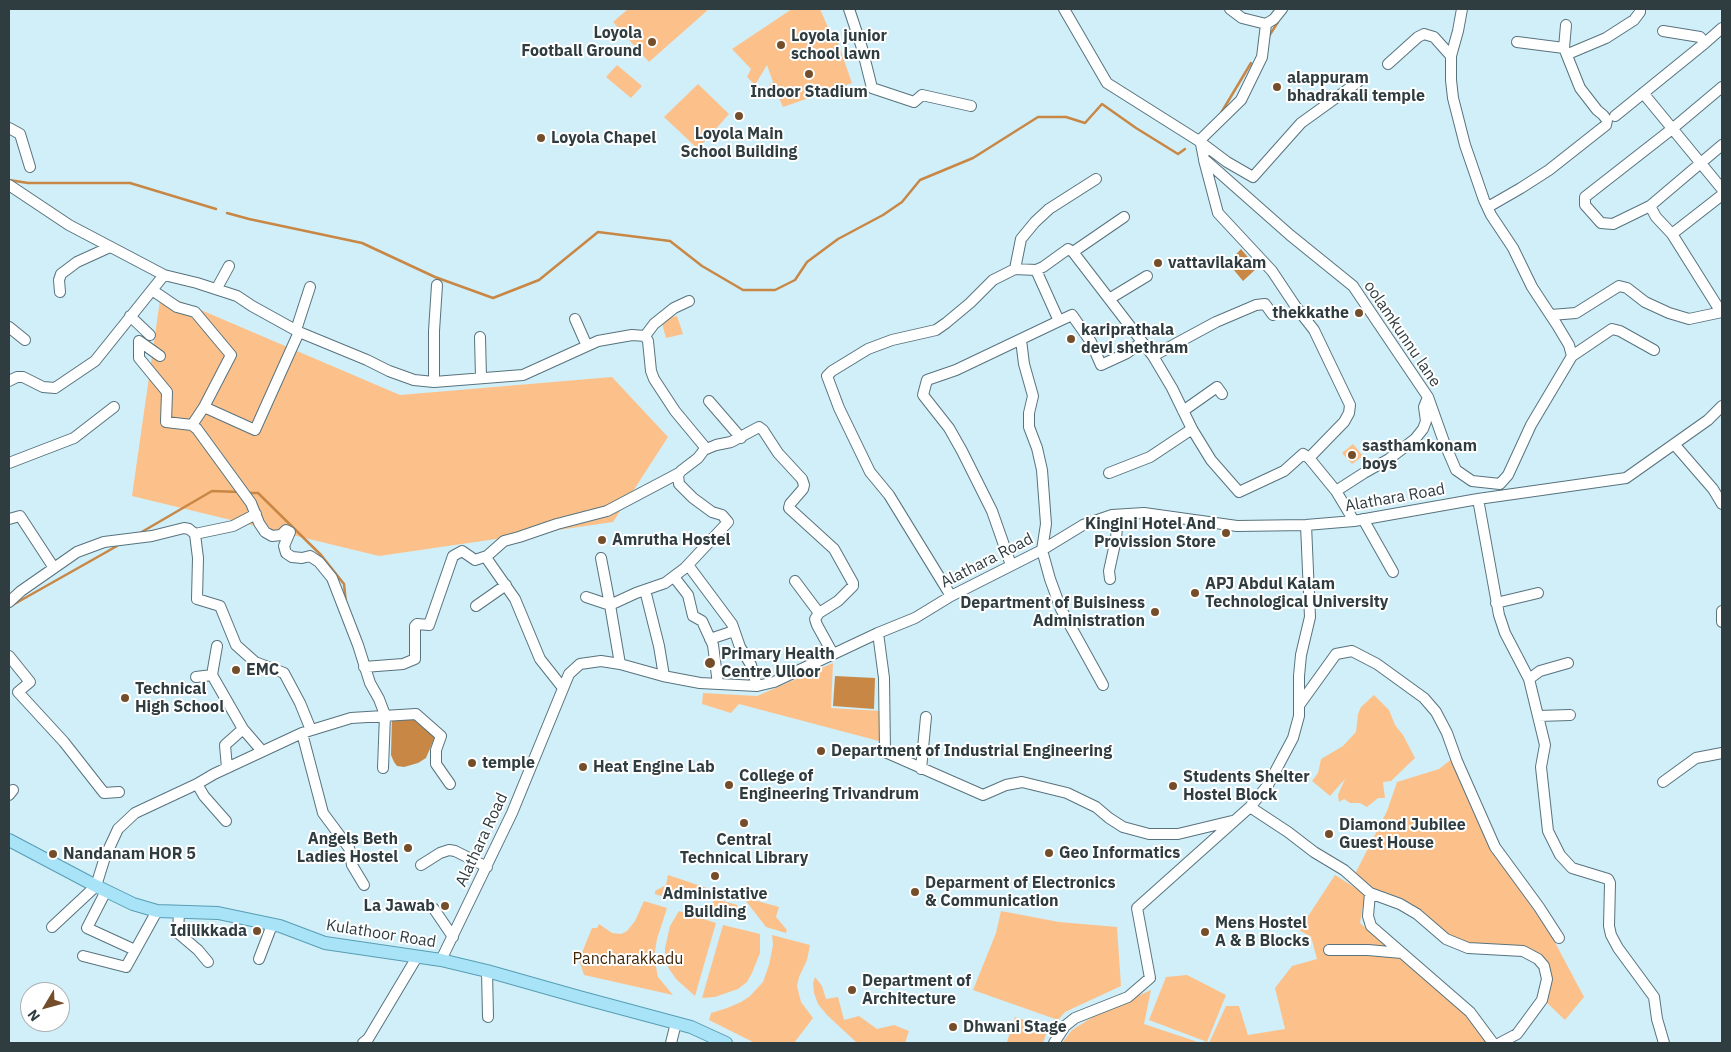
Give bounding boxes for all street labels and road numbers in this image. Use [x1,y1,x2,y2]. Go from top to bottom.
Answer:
street label: oolamkunnu lane [1359,277,1445,391]
street label: Alathara Road [1343,480,1447,516]
street label: Alathara Road [938,529,1036,593]
street label: Alathara Road [452,790,512,890]
street label: Kulathoor Road [325,916,437,952]

